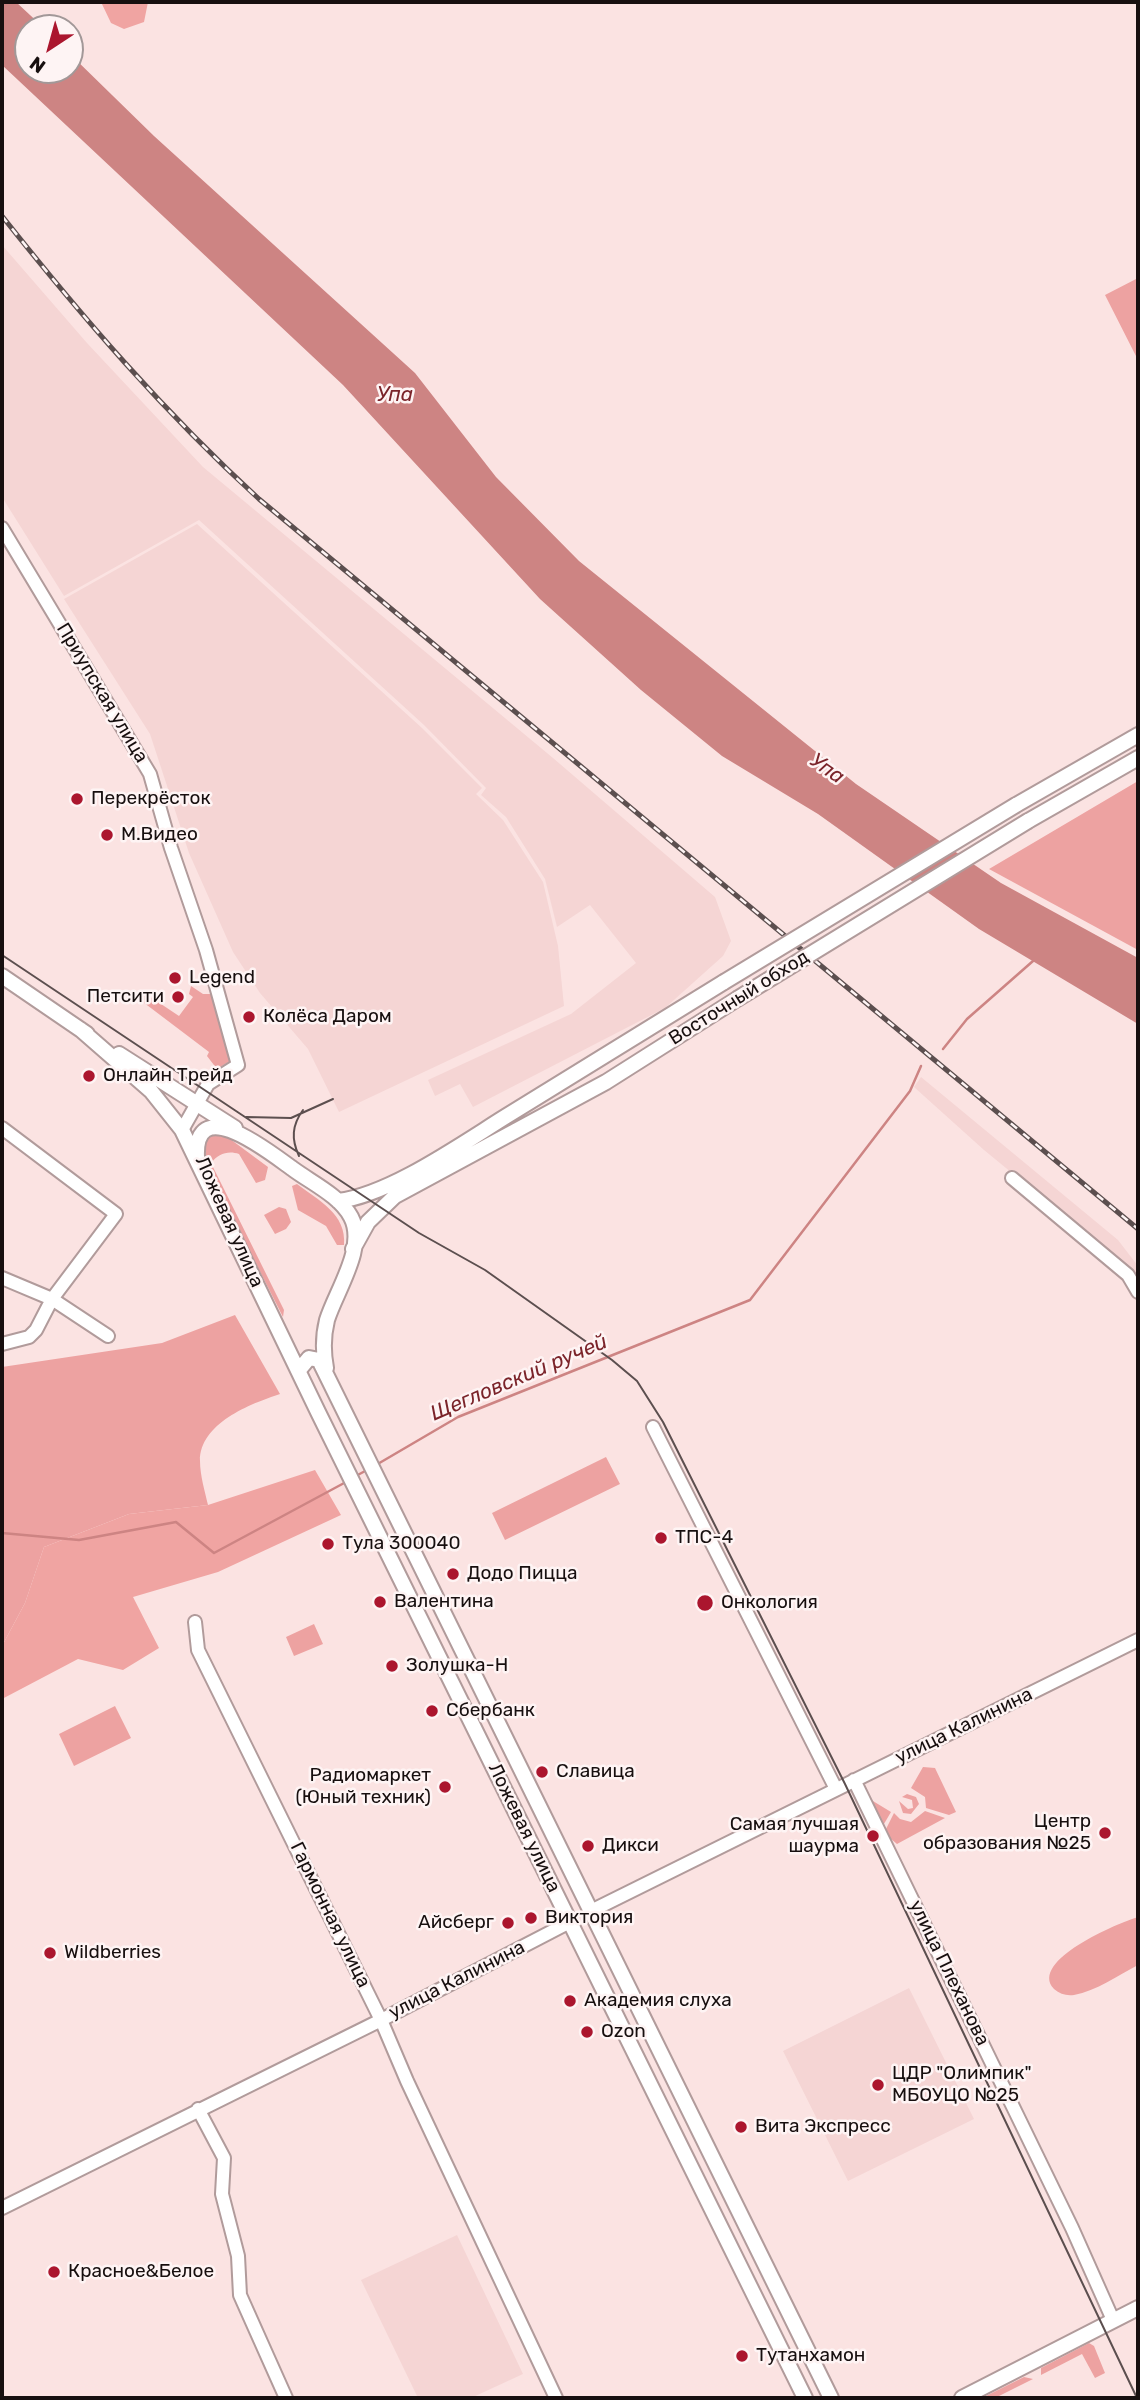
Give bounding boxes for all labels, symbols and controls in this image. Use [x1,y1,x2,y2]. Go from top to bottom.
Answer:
north arrow [14,14,84,84]
text: N [25,51,50,78]
water label: Упа [377,382,413,408]
street label: Приупская улица [51,619,153,767]
water label: Упа [805,748,849,790]
place label: Перекрёсток [91,788,211,810]
marker: Перекрёсток [69,791,85,807]
place label: М.Видео [121,824,198,846]
marker: М.Видео [99,827,115,843]
street label: Восточный обход [665,946,813,1050]
place label: Legend [189,967,255,989]
marker: Legend [167,970,183,986]
place label: Петсити [87,986,164,1008]
marker: Петсити [170,989,186,1005]
place label: Колёса Даром [263,1006,392,1028]
marker: Колёса Даром [241,1009,257,1025]
place label: Онлайн Трейд [103,1065,233,1087]
marker: Онлайн Трейд [81,1068,97,1084]
street label: Ложевая улица [190,1153,268,1291]
water label: Щегловский ручей [427,1329,611,1427]
place label: ТПС-4 [675,1527,733,1549]
marker: ТПС-4 [653,1530,669,1546]
place label: Тула 300040 [342,1533,460,1555]
marker: Тула 300040 [320,1536,336,1552]
place label: Додо Пицца [467,1563,577,1585]
marker: Додо Пицца [445,1566,461,1582]
place label: Валентина [394,1591,494,1613]
place label: Онкология [721,1592,818,1614]
marker: Онкология [695,1593,715,1613]
marker: Валентина [372,1594,388,1610]
place label: Золушка-Н [406,1655,508,1677]
marker: Золушка-Н [384,1658,400,1674]
street label: улица Калинина [892,1683,1036,1769]
place label: Сбербанк [446,1700,535,1722]
marker: Сбербанк [424,1703,440,1719]
street label: Ложевая улица [483,1760,565,1896]
place label: Славица [556,1761,635,1783]
marker: Славица [534,1764,550,1780]
place label: Радиомаркет (Юный техник) [296,1765,431,1809]
marker: Радиомаркет (Юный техник) [437,1779,453,1795]
place label: Центр образования №25 [923,1811,1091,1855]
place label: Самая лучшая шаурма [730,1814,859,1858]
marker: Центр образования №25 [1097,1825,1113,1841]
marker: Самая лучшая шаурма [865,1828,881,1844]
place label: Дикси [602,1835,659,1857]
marker: Дикси [580,1838,596,1854]
street label: Гармонная улица [285,1839,375,1991]
street label: улица Плеханова [904,1897,994,2049]
place label: Виктория [545,1907,633,1929]
marker: Виктория [523,1910,539,1926]
place label: Айсберг [418,1912,494,1934]
marker: Айсберг [500,1915,516,1931]
street label: улица Калинина [385,1936,529,2024]
place label: Wildberries [64,1942,161,1964]
marker: Wildberries [42,1945,58,1961]
place label: Академия слуха [584,1990,732,2012]
marker: Академия слуха [562,1993,578,2009]
place label: Ozon [601,2021,646,2043]
marker: Ozon [579,2024,595,2040]
place label: ЦДР "Олимпик" МБОУЦО №25 [892,2063,1032,2107]
marker: ЦДР "Олимпик" МБОУЦО №25 [870,2077,886,2093]
place label: Вита Экспресс [755,2116,891,2138]
marker: Вита Экспресс [733,2119,749,2135]
place label: Красное&Белое [68,2261,214,2283]
marker: Красное&Белое [46,2264,62,2280]
place label: Тутанхамон [756,2345,865,2367]
marker: Тутанхамон [734,2348,750,2364]

